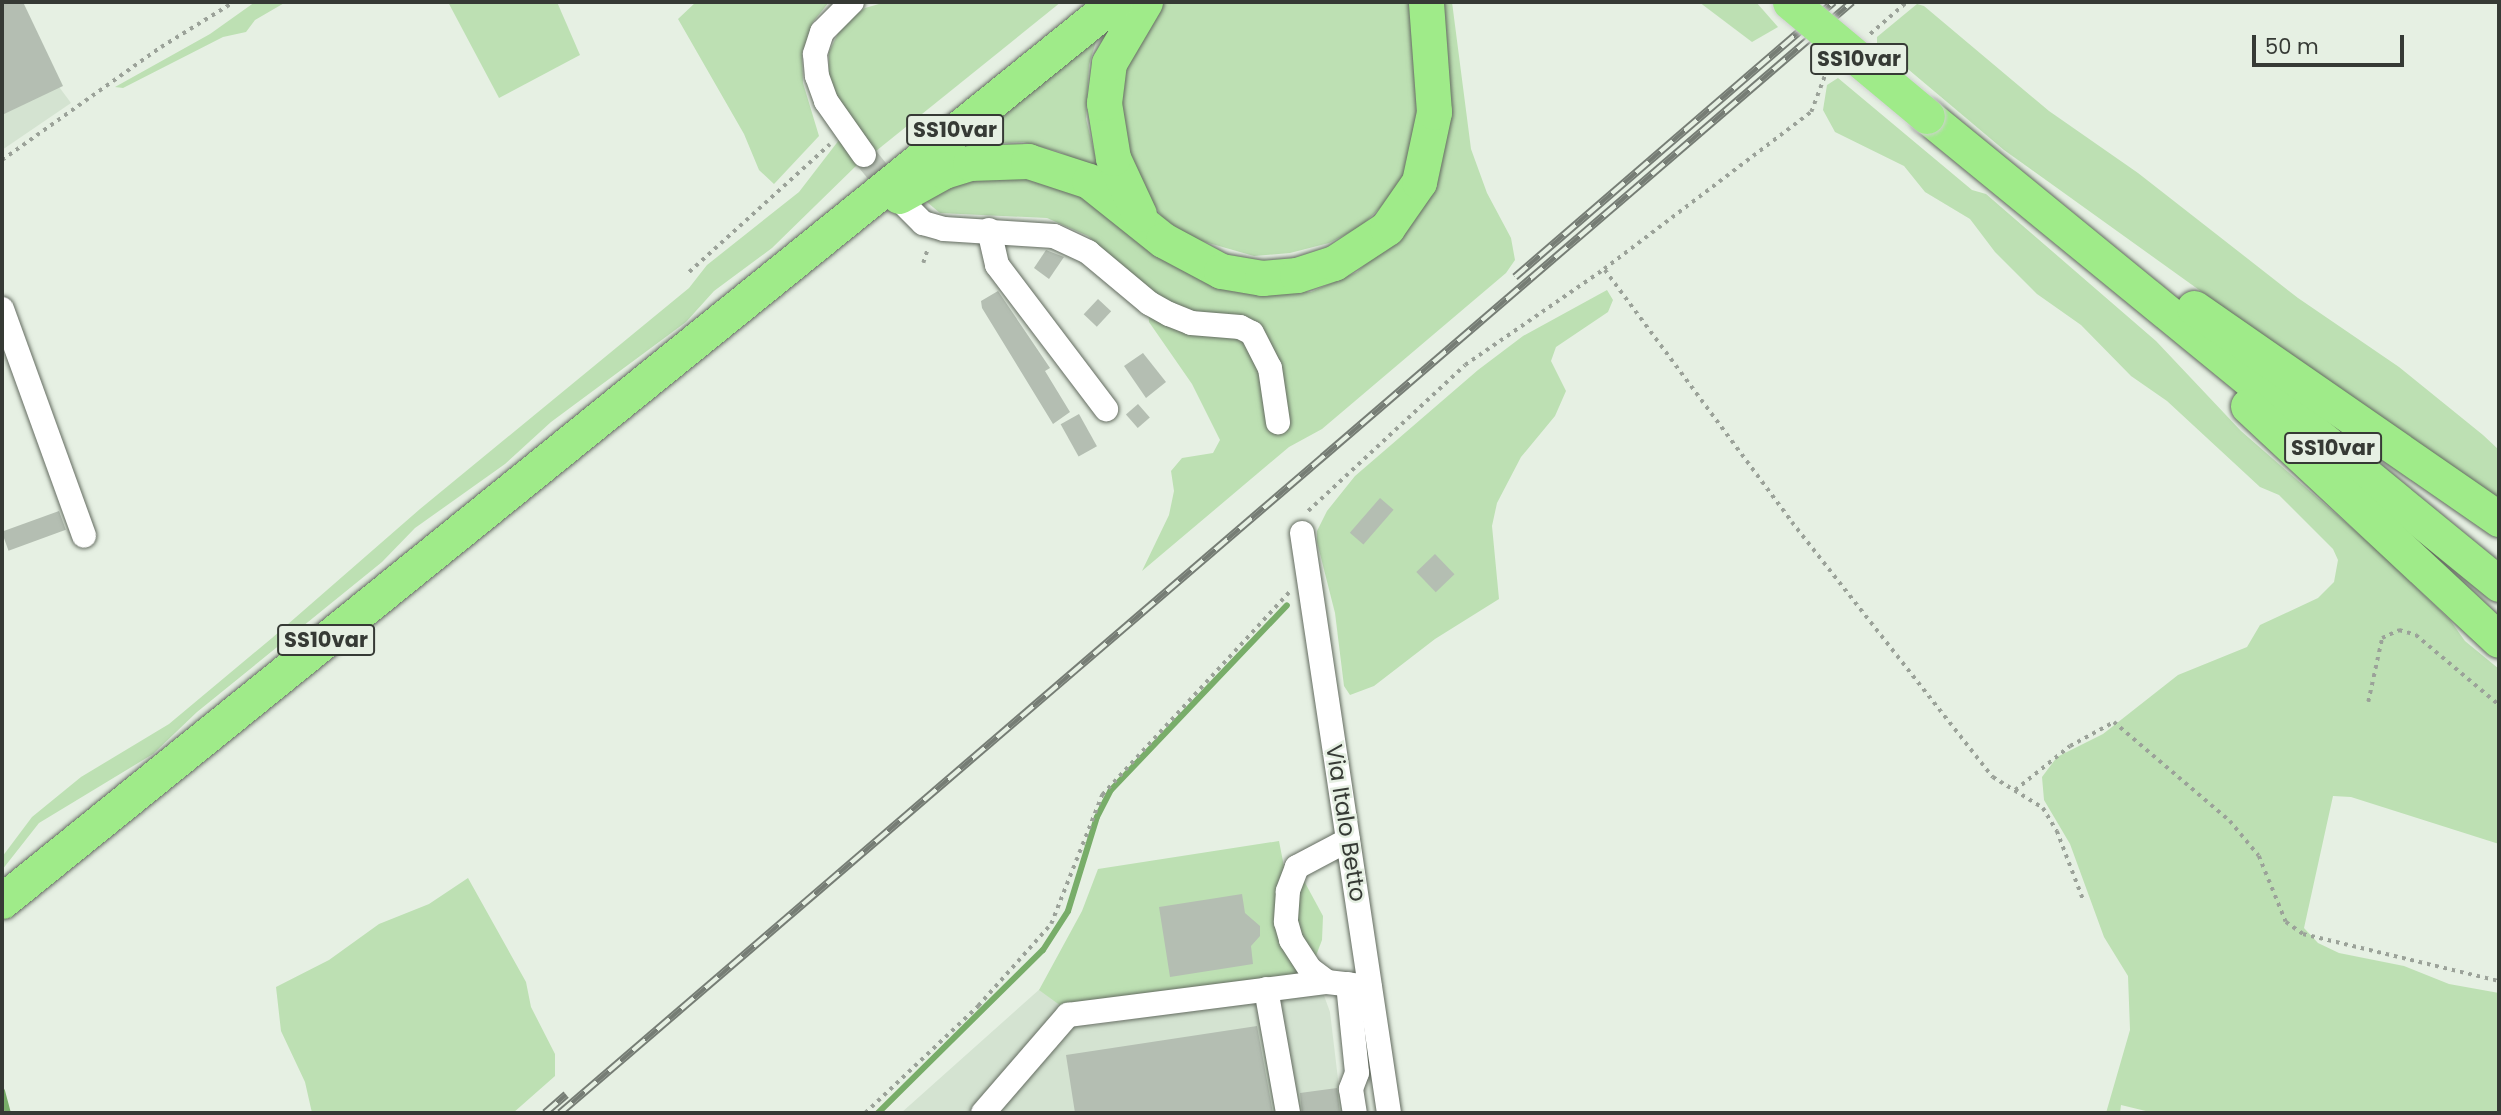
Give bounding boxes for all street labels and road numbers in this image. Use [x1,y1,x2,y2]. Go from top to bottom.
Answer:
road number: SS10var [1810,42,1908,76]
road number: SS10var [906,113,1004,148]
road number: SS10var [2284,430,2382,466]
road number: SS10var [277,622,375,658]
street label: Via Italo Betto [1320,742,1372,904]

